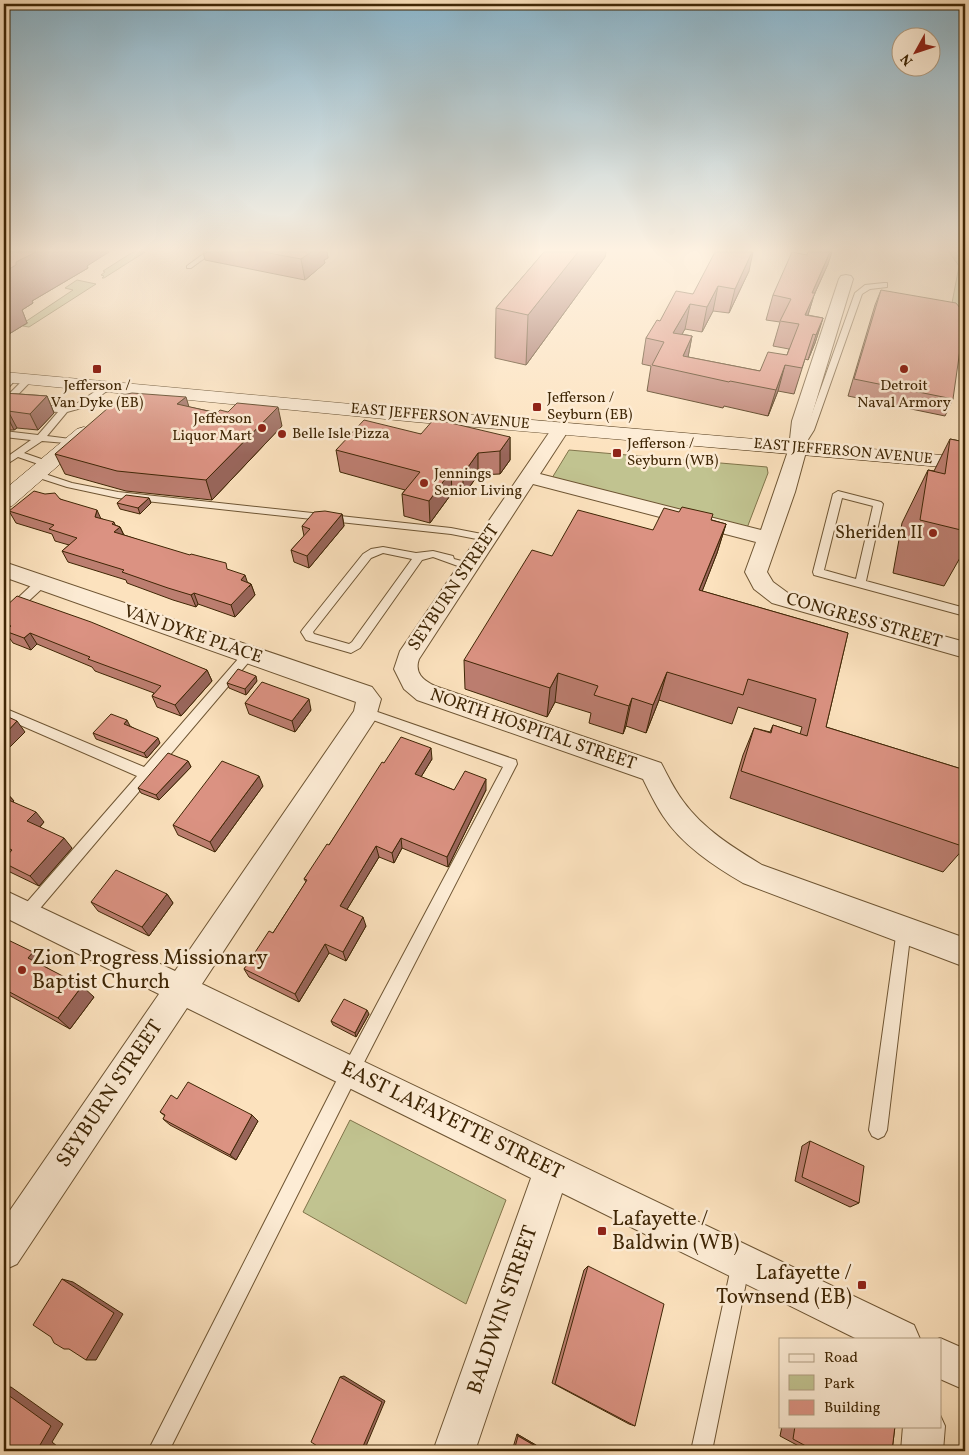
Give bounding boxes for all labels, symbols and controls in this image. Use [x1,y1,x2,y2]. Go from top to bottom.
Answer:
north arrow [892,28,942,78]
text: N [897,49,918,69]
marker: Jefferson / Van Dyke (EB) [91,363,103,375]
marker: Detroit Naval Armory [898,363,910,375]
place label: Jefferson / Van Dyke (EB) [51,376,143,414]
place label: Detroit Naval Armory [857,376,951,414]
place label: Jefferson / Seyburn (EB) [547,388,632,426]
street label: EAST JEFFERSON AVENUE [350,399,530,435]
marker: Jefferson / Seyburn (EB) [531,401,543,413]
place label: Jefferson Liquor Mart [172,409,252,447]
marker: Jefferson Liquor Mart [256,422,268,434]
place label: Belle Isle Pizza [292,424,390,445]
marker: Belle Isle Pizza [276,428,288,440]
place label: Jefferson / Seyburn (WB) [627,434,718,472]
street label: EAST JEFFERSON AVENUE [753,434,933,470]
marker: Jefferson / Seyburn (WB) [611,447,623,459]
place label: Jennings Senior Living [434,464,522,502]
marker: Jennings Senior Living [418,477,430,489]
street label: SEYBURN STREET [402,519,506,656]
place label: Sheriden II [835,521,923,546]
marker: Sheriden II [927,527,939,539]
street label: CONGRESS STREET [783,587,945,655]
street label: VAN DYKE PLACE [120,599,266,671]
street label: NORTH HOSPITAL STREET [426,683,640,777]
place label: Zion Progress Missionary Baptist Church [32,944,268,997]
marker: Zion Progress Missionary Baptist Church [16,964,28,976]
street label: SEYBURN STREET [50,1014,170,1174]
street label: EAST LAFAYETTE STREET [336,1054,568,1188]
place label: Lafayette / Baldwin (WB) [612,1205,739,1258]
street label: BALDWIN STREET [461,1222,545,1398]
marker: Lafayette / Baldwin (WB) [596,1225,608,1237]
place label: Lafayette / Townsend (EB) [716,1259,852,1312]
marker: Lafayette / Townsend (EB) [856,1279,868,1291]
legend [779,1338,942,1428]
text: Road [824,1348,858,1369]
text: Park [824,1374,855,1395]
text: Building [824,1398,881,1419]

